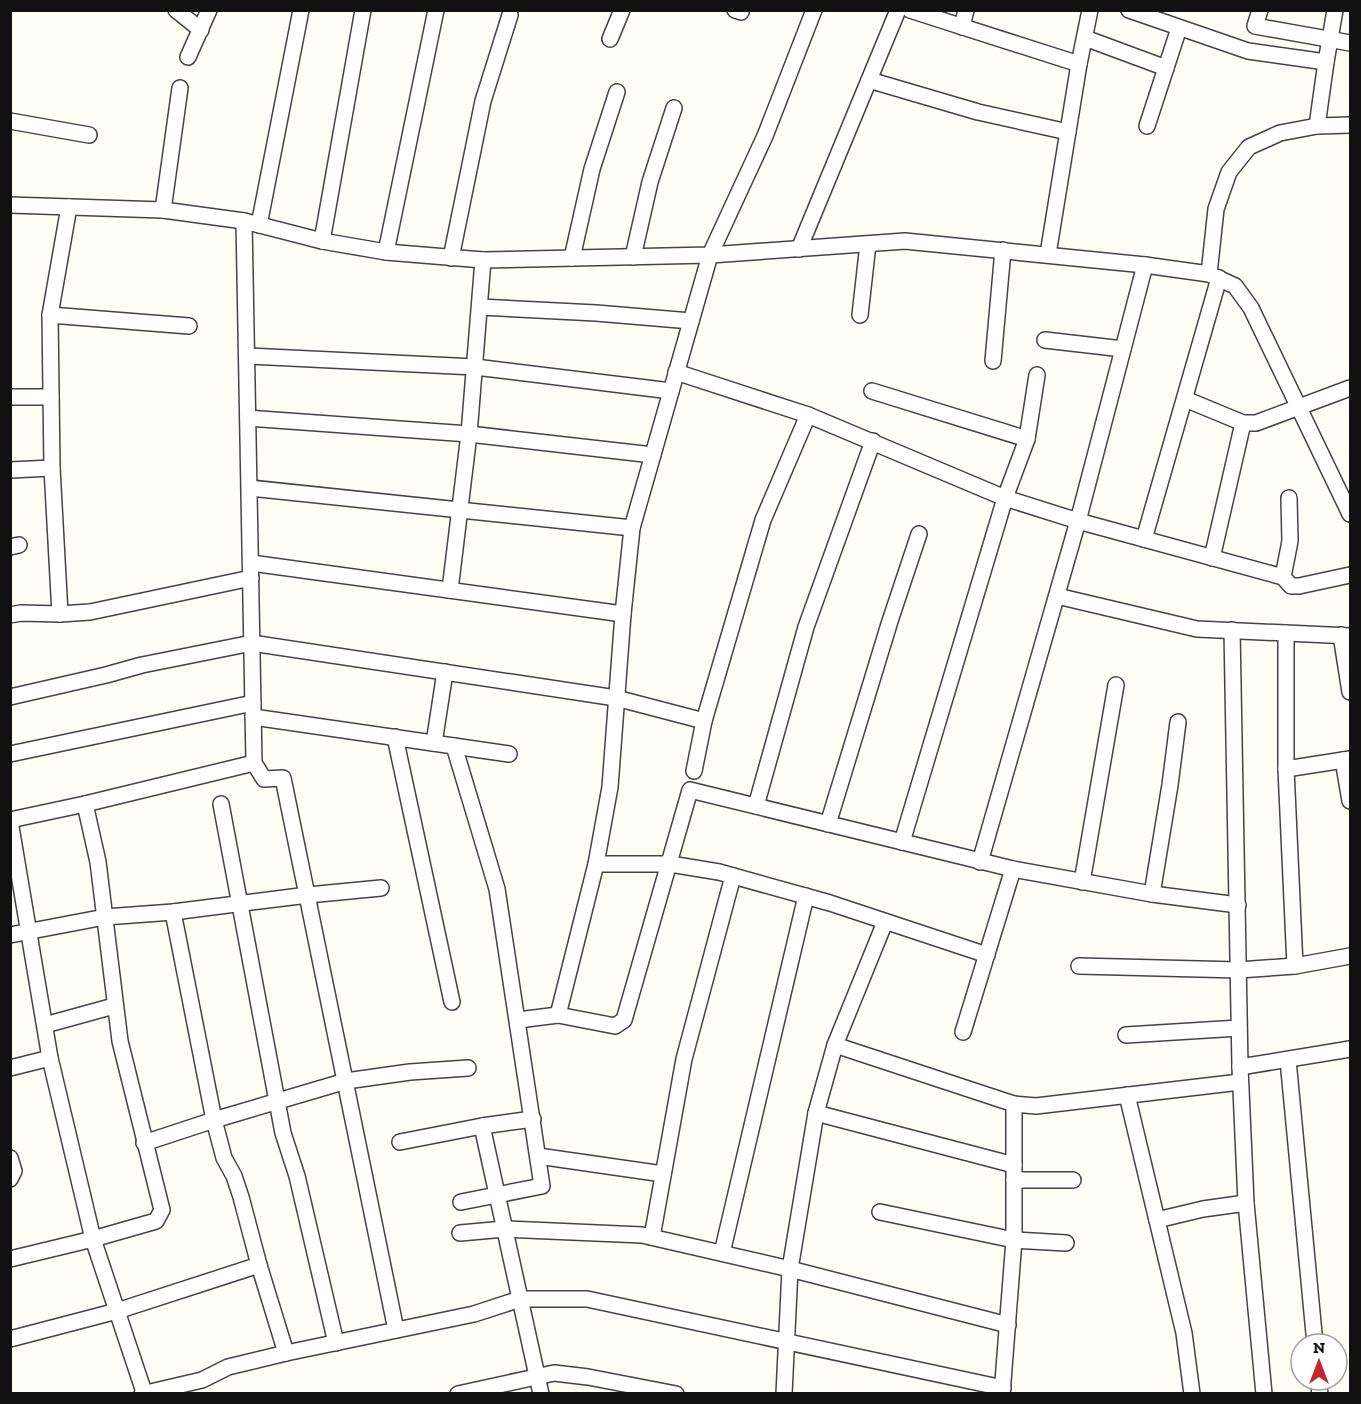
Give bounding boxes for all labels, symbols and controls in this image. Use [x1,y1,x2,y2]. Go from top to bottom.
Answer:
north arrow [1289,1332,1349,1392]
text: N [1313,1338,1325,1357]

